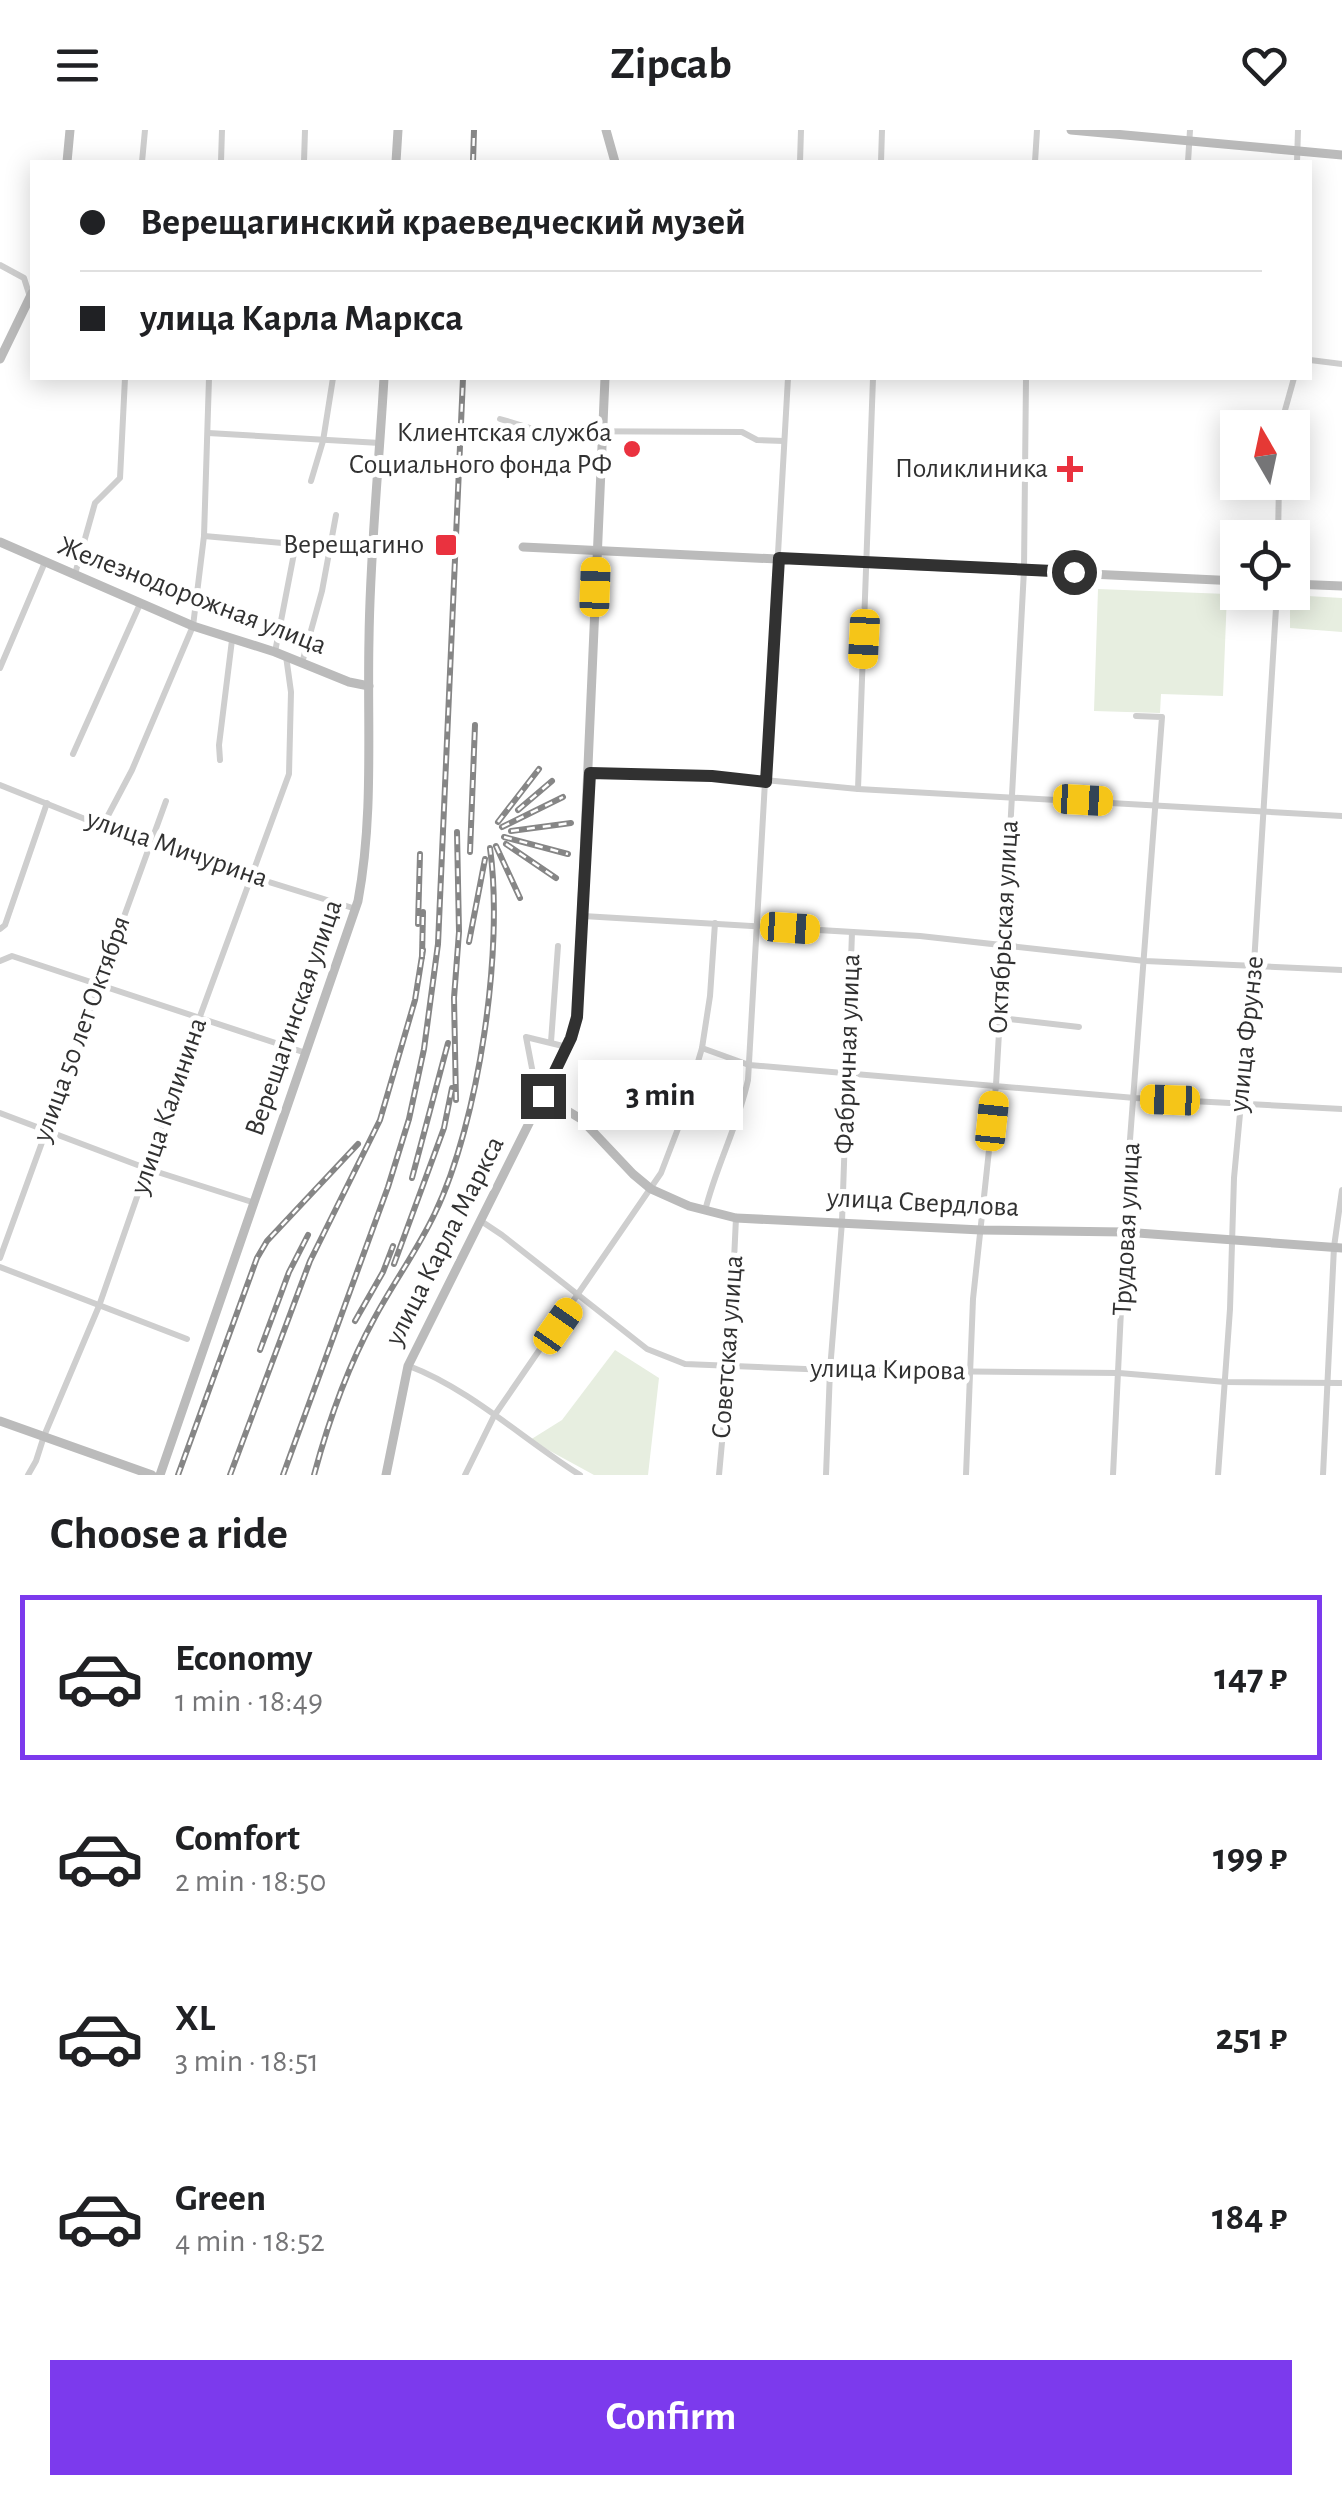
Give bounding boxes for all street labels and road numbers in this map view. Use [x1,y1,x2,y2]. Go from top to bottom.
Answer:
street label: Железнодорожная улица [54,532,330,660]
street label: улица Мичурина [82,805,271,893]
street label: Октябрьская улица [984,819,1024,1035]
street label: Верещагинская улица [240,896,348,1140]
street label: улица 50 лет Октября [28,912,136,1146]
street label: Фабричная улица [831,953,865,1155]
street label: улица Фрунзе [1225,955,1269,1114]
street label: улица Калинина [125,1014,212,1199]
street label: улица Карла Маркса [380,1132,510,1351]
street label: Трудовая улица [1108,1141,1146,1317]
street label: улица Свердлова [825,1184,1020,1222]
street label: Советская улица [708,1254,748,1440]
street label: улица Кирова [809,1355,966,1385]

